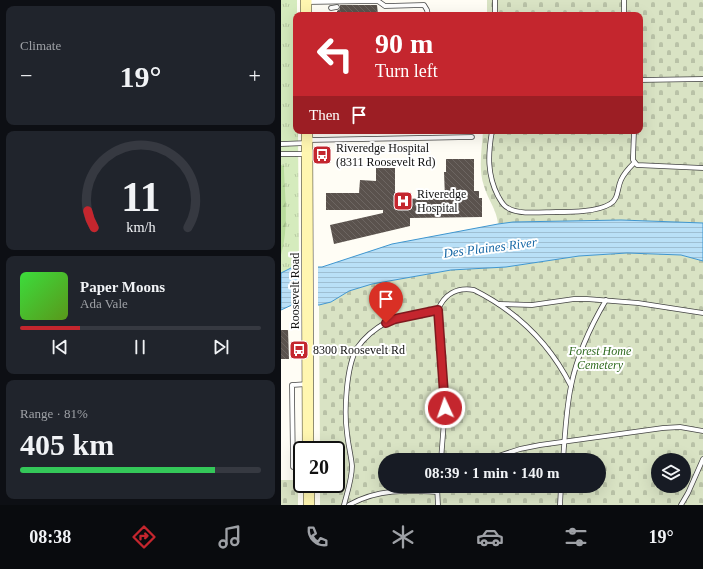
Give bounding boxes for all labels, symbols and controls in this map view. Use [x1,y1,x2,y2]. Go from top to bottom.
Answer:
icon: left [309,28,361,80]
text: 90 m [375,28,433,59]
text: Climate [20,38,61,53]
text: 19° [120,60,162,93]
text: Turn left [375,61,438,81]
text: − [20,63,32,88]
text: + [249,63,261,88]
icon: arrive [348,104,370,126]
text: Then [309,107,340,123]
place label: Riveredge Hospital (8311 Roosevelt Rd) [336,141,436,169]
bus stop icon: Riveredge Hospital (8311 Roosevelt Rd) [311,144,333,166]
text: 11 [121,174,160,220]
place label: Riveredge Hospital [417,187,466,215]
hospital icon: Riveredge Hospital [392,190,414,212]
text: km/h [126,219,155,235]
water label: Des Plaines River [442,234,538,261]
street label: Roosevelt Road [288,253,302,329]
text: Paper Moons [80,279,165,295]
pin [369,282,403,323]
icon: arrive [375,288,397,310]
text: Ada Vale [80,296,128,311]
icon: previous [49,336,71,358]
icon: pause [129,336,151,358]
icon: next [210,336,232,358]
bus stop icon: 8300 Roosevelt Rd [288,339,310,361]
place label: 8300 Roosevelt Rd [313,343,405,357]
park label: Forest Home Cemetery [568,344,632,372]
position arrow [424,387,466,429]
text: Range · 81% [20,406,88,421]
text: 405 km [20,428,114,461]
speed limit sign: 20 [293,441,345,493]
map controls [651,453,691,493]
button: layers [651,453,691,493]
text: 08:39 · 1 min · 140 m [425,465,560,481]
icon: directions [130,523,158,551]
icon: music [216,523,244,551]
icon: phone [303,523,331,551]
icon: climate [389,523,417,551]
icon: car [476,523,504,551]
icon: filters [562,523,590,551]
text: 08:38 [29,527,71,547]
text: 19° [649,527,674,547]

